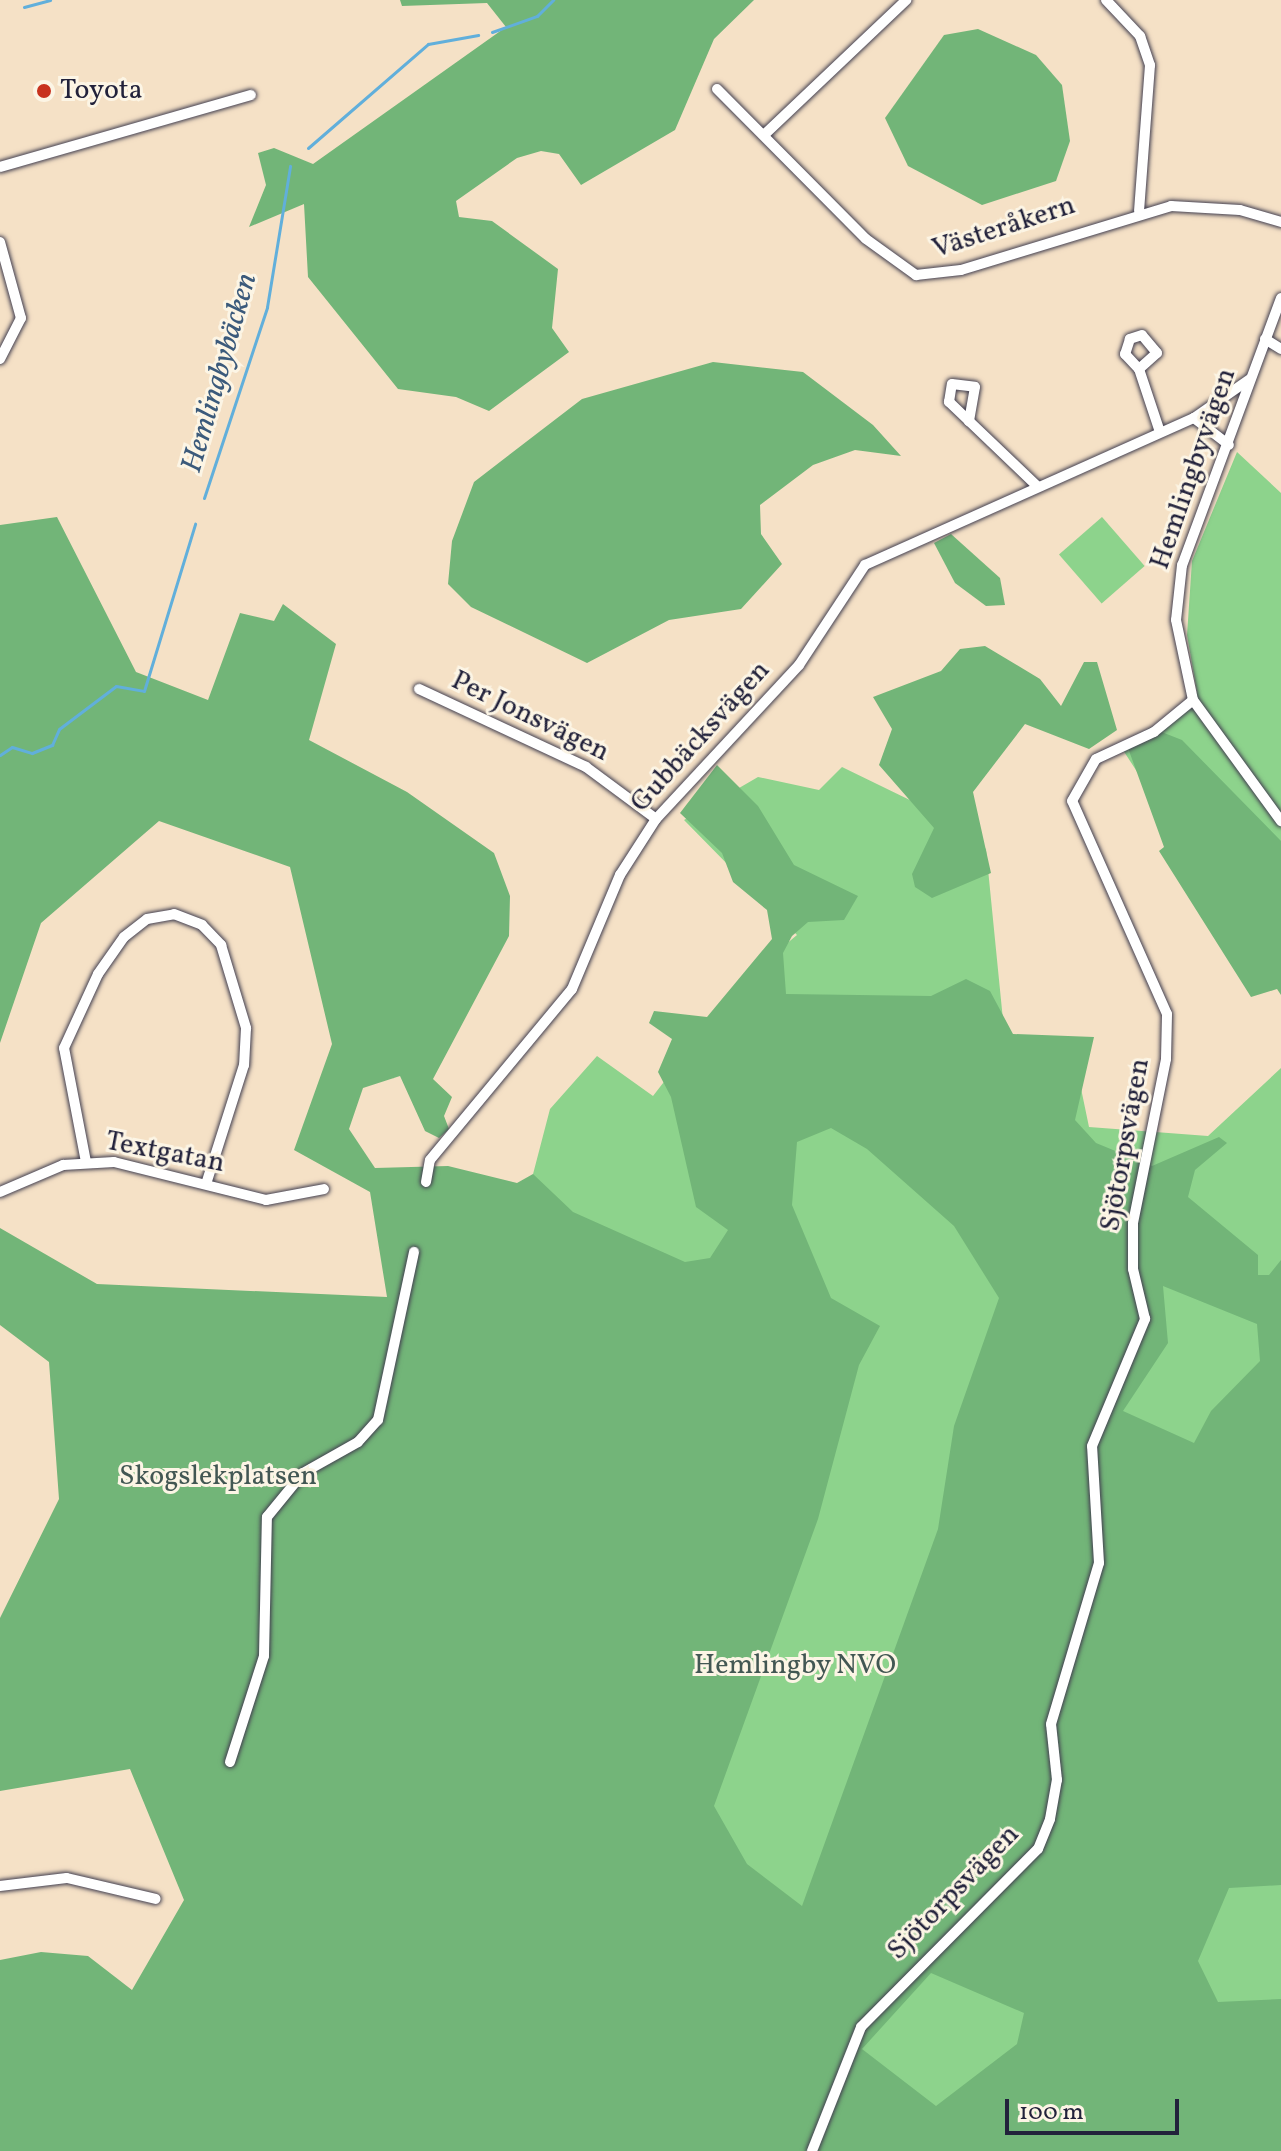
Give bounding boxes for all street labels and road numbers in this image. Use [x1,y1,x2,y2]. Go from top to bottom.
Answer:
street label: Västeråkern [928,189,1080,267]
street label: Hemlingbyvägen [1144,364,1244,574]
street label: Gubbäcksvägen [624,654,778,820]
street label: Per Jonsvägen [446,664,614,770]
street label: Sjötorpsvägen [1094,1056,1158,1234]
street label: Textgatan [103,1125,227,1181]
street label: Sjötorpsvägen [881,1818,1027,1968]

